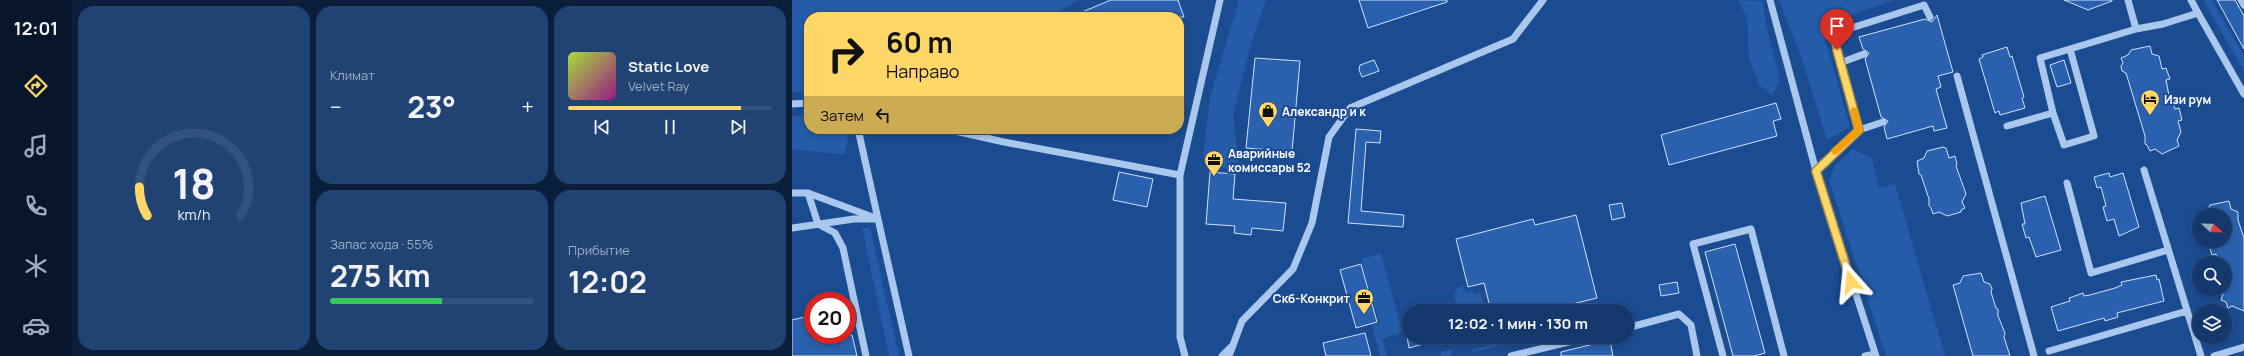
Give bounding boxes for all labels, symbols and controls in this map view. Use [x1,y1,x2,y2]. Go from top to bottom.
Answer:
pin [1820,9,1854,50]
icon: arrive [1826,15,1848,37]
text: 12:01 [14,16,58,40]
text: 60 m [886,23,953,61]
icon: right [820,28,872,80]
text: Static Love [628,56,709,77]
text: Направо [886,59,960,83]
text: Климат [330,66,375,84]
icon: directions [22,72,50,100]
text: Velvet Ray [628,77,689,95]
text: 23° [407,86,456,127]
hotel icon: Изи рум [2139,88,2161,116]
place label: Изи рум [2164,91,2211,108]
text: − [330,92,342,122]
text: + [521,92,534,122]
shop icon: Александр и к [1257,100,1279,128]
place label: Александр и к [1282,103,1366,120]
icon: left [872,104,894,126]
text: Затем [820,105,864,126]
icon: previous [591,116,613,138]
icon: pause [659,116,681,138]
icon: next [727,116,749,138]
icon: music [22,132,50,160]
place label: Аварийные комиссары 52 [1228,145,1311,176]
office icon: Аварийные комиссары 52 [1203,149,1225,177]
text: 18 [172,155,216,211]
icon: phone [22,192,50,220]
text: km/h [177,205,211,224]
north arrow [2192,208,2232,248]
map controls [2192,208,2232,344]
text: Запас хода · 55% [330,235,434,253]
text: Прибытие [568,241,630,259]
icon: climate [22,252,50,280]
text: 275 km [330,255,431,296]
button: search [2192,256,2232,296]
text: 12:02 [568,261,647,302]
position arrow [1830,261,1872,303]
office icon: Скб-Конкрит [1353,287,1375,315]
place label: Скб-Конкрит [1273,290,1351,307]
speed limit sign: 20 [804,292,856,344]
button: layers [2192,304,2232,344]
icon: car [22,312,50,340]
text: 12:02 · 1 мин · 130 m [1448,313,1588,334]

